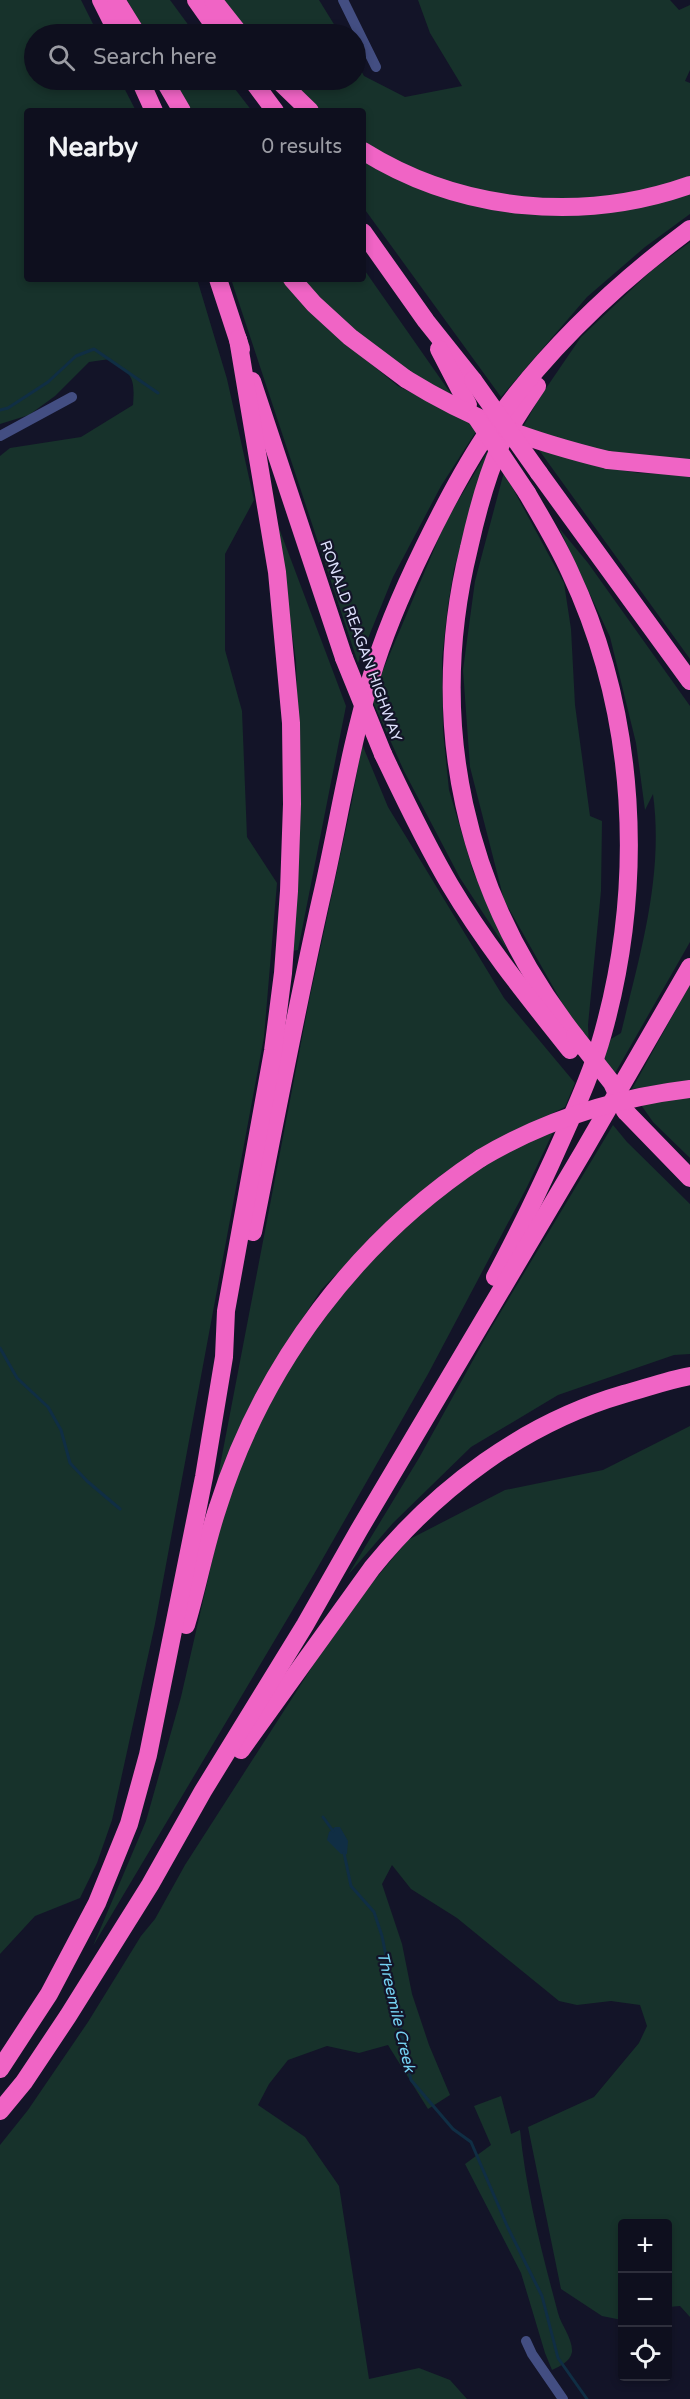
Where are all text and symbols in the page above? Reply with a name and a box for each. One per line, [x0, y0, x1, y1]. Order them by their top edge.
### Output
search box [24, 24, 366, 90]
icon: search [45, 41, 78, 74]
text: Search here [93, 44, 217, 70]
text: Nearby [48, 132, 138, 163]
text: 0 results [262, 135, 342, 159]
street label: RONALD REAGAN HIGHWAY [316, 538, 406, 745]
water label: Threemile Creek [372, 1950, 420, 2075]
map controls [618, 2219, 672, 2381]
button: + [618, 2219, 672, 2273]
button: − [618, 2273, 672, 2327]
button: locate [618, 2327, 672, 2381]

